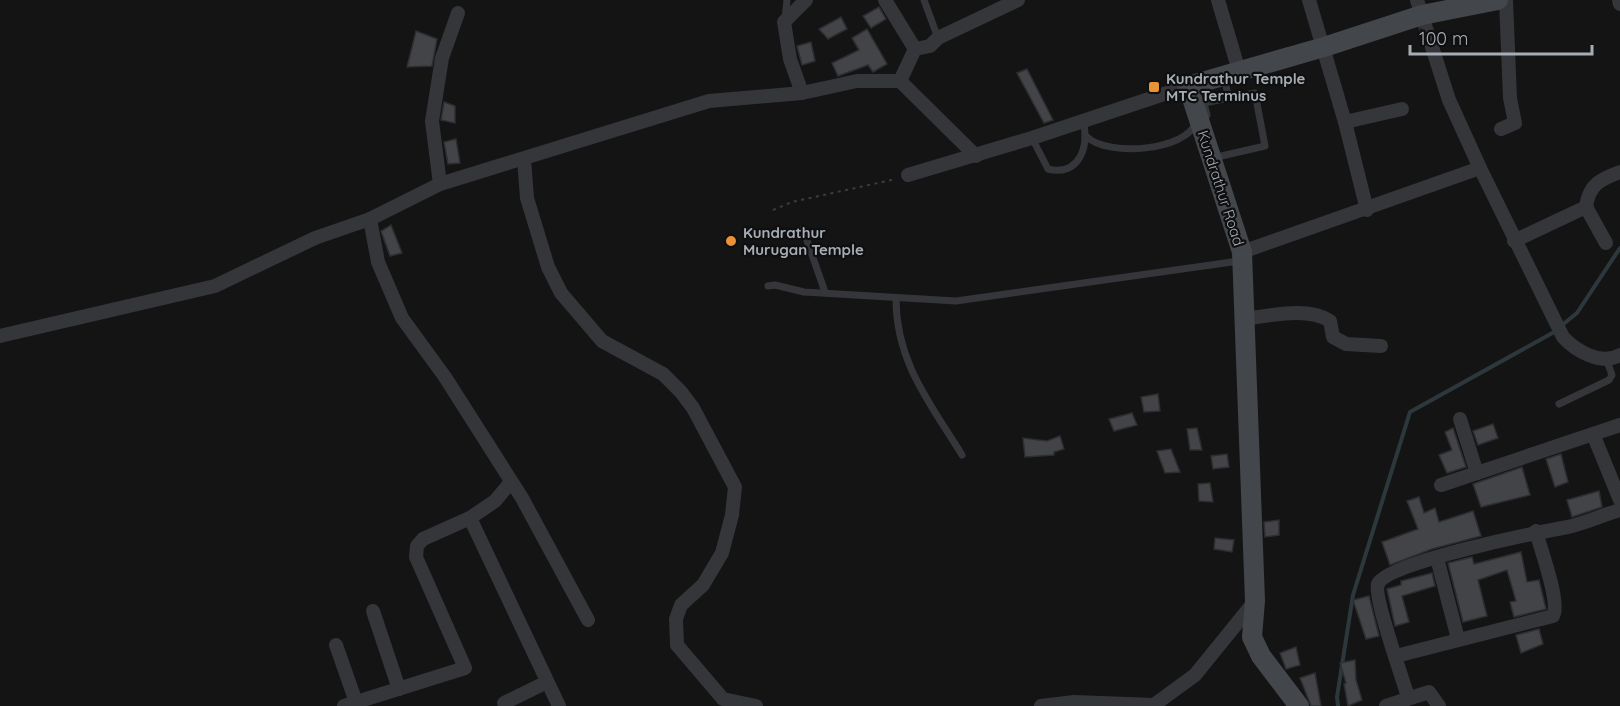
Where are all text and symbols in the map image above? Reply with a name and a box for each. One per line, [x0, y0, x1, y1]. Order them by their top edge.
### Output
scale bar [1410, 18, 1592, 56]
text: 100 m [1419, 27, 1468, 50]
place label: Kundrathur Temple MTC Terminus [1166, 69, 1306, 105]
marker: Kundrathur Temple MTC Terminus [1147, 80, 1161, 94]
street label: Kundrathur Road [1193, 128, 1249, 248]
place label: Kundrathur Murugan Temple [743, 223, 864, 259]
marker: Kundrathur Murugan Temple [724, 234, 738, 248]

